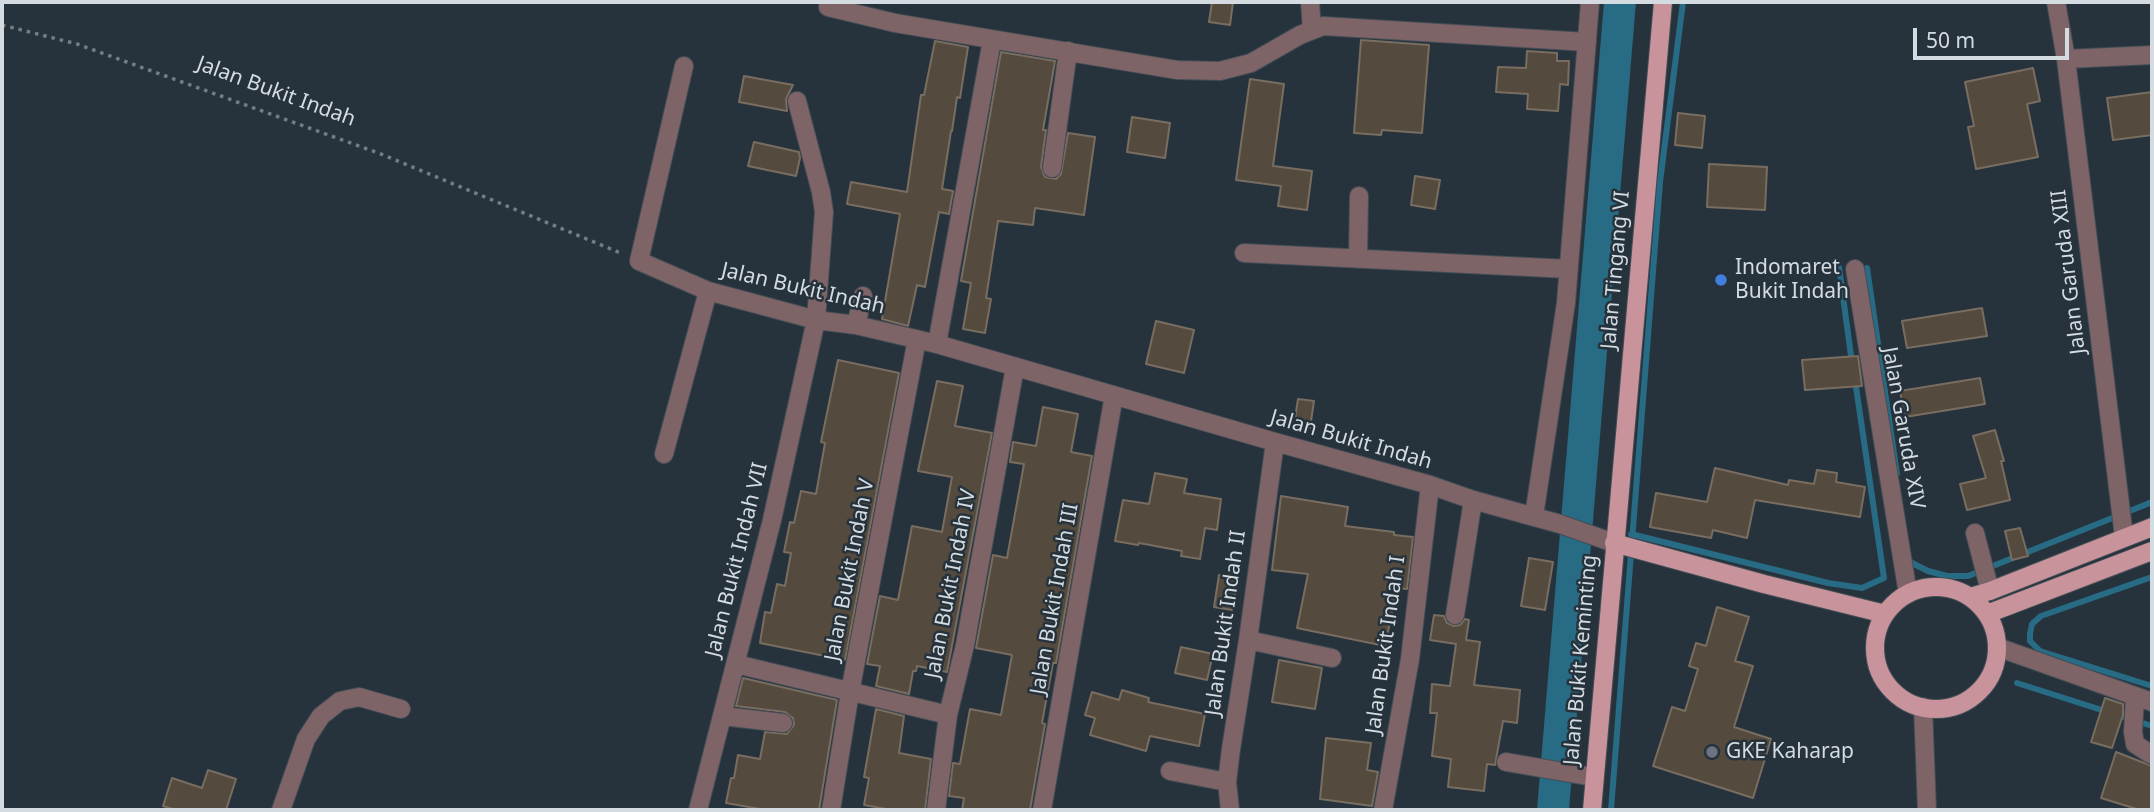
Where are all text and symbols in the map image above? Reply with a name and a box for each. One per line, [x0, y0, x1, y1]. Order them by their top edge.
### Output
scale bar [1916, 14, 2072, 58]
text: 50 m [1926, 26, 1975, 54]
street label: Jalan Bukit Indah [193, 52, 359, 132]
street label: Jalan Garuda XIII [2046, 188, 2092, 356]
street label: Jalan Tingang VI [1597, 190, 1635, 350]
place label: Indomaret Bukit Indah [1735, 255, 1849, 305]
street label: Jalan Bukit Indah [719, 258, 887, 320]
marker: Indomaret Bukit Indah [1713, 272, 1729, 288]
street label: Jalan Garuda XIV [1876, 345, 1930, 511]
street label: Jalan Bukit Indah [1267, 405, 1435, 475]
street label: Jalan Bukit Indah VII [701, 460, 773, 660]
street label: Jalan Bukit Indah V [820, 477, 880, 663]
street label: Jalan Bukit Indah IV [920, 487, 982, 681]
street label: Jalan Bukit Indah III [1026, 501, 1084, 697]
street label: Jalan Bukit Indah II [1201, 529, 1251, 717]
street label: Jalan Bukit Indah I [1361, 554, 1411, 736]
street label: Jalan Bukit Keminting [1559, 554, 1603, 766]
place label: GKE Kaharap [1726, 739, 1854, 765]
marker: GKE Kaharap [1704, 744, 1720, 760]

